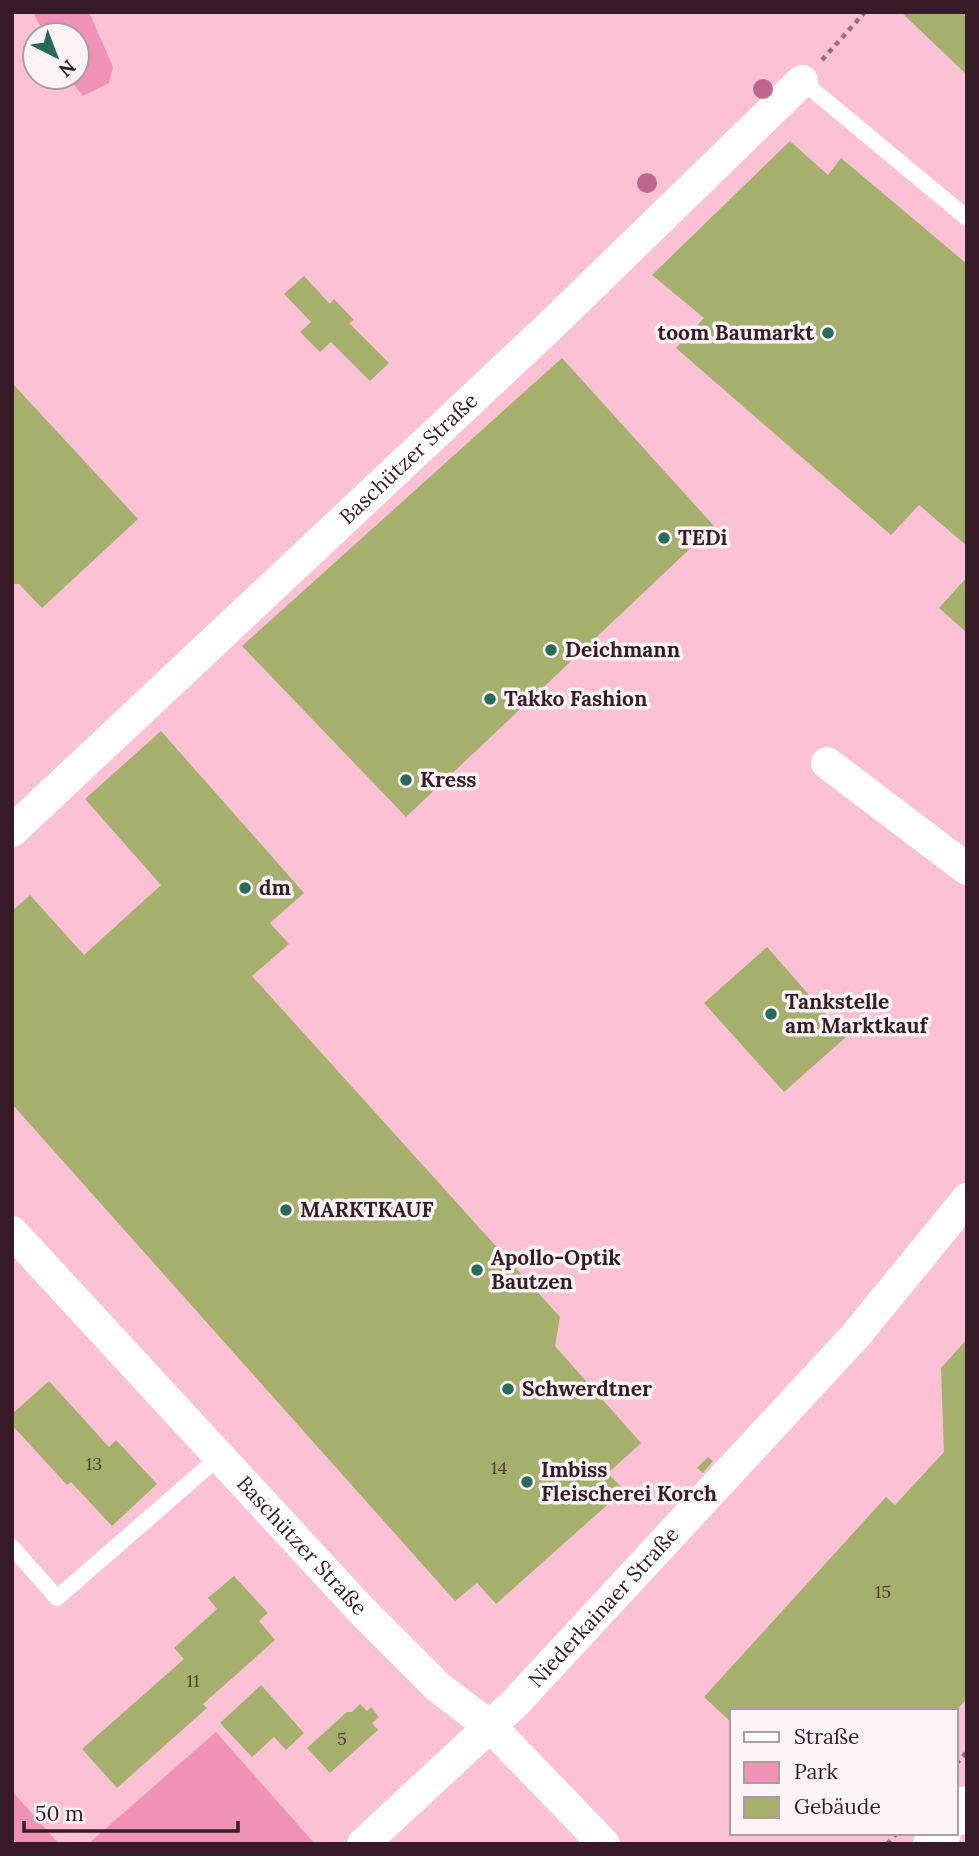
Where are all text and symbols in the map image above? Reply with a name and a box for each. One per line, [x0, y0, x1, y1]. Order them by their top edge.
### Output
north arrow [21, 21, 91, 91]
text: N [54, 55, 81, 83]
place label: toom Baumarkt [657, 319, 814, 346]
marker: toom Baumarkt [820, 325, 836, 341]
street label: Baschützer Straße [333, 387, 483, 530]
place label: TEDi [678, 524, 728, 551]
marker: TEDi [656, 530, 672, 546]
place label: Deichmann [565, 636, 680, 663]
marker: Deichmann [543, 642, 559, 658]
place label: Takko Fashion [504, 685, 647, 712]
marker: Takko Fashion [482, 691, 498, 707]
place label: Kress [420, 766, 477, 793]
marker: Kress [398, 772, 414, 788]
place label: dm [259, 874, 291, 901]
marker: dm [237, 880, 253, 896]
place label: Tankstelle am Marktkauf [785, 988, 929, 1039]
marker: Tankstelle am Marktkauf [763, 1006, 779, 1022]
place label: MARKTKAUF [300, 1196, 434, 1223]
marker: MARKTKAUF [278, 1202, 294, 1218]
place label: Apollo-Optik Bautzen [491, 1244, 621, 1295]
marker: Apollo-Optik Bautzen [469, 1262, 485, 1278]
place label: Schwerdtner [522, 1375, 652, 1402]
marker: Schwerdtner [500, 1381, 516, 1397]
house number: 13 [86, 1452, 102, 1475]
house number: 14 [491, 1456, 507, 1479]
place label: Imbiss Fleischerei Korch [541, 1456, 717, 1507]
street label: Baschützer Straße [231, 1470, 373, 1621]
marker: Imbiss Fleischerei Korch [519, 1474, 535, 1490]
street label: Niederkainaer Straße [522, 1521, 684, 1693]
house number: 15 [875, 1580, 891, 1603]
house number: 11 [186, 1669, 200, 1692]
legend [730, 1709, 958, 1835]
text: Straße [794, 1723, 859, 1750]
house number: 5 [337, 1727, 347, 1750]
text: Park [794, 1758, 838, 1785]
scale bar [24, 1790, 238, 1834]
text: Gebäude [794, 1793, 881, 1820]
text: 50 m [35, 1800, 84, 1827]

